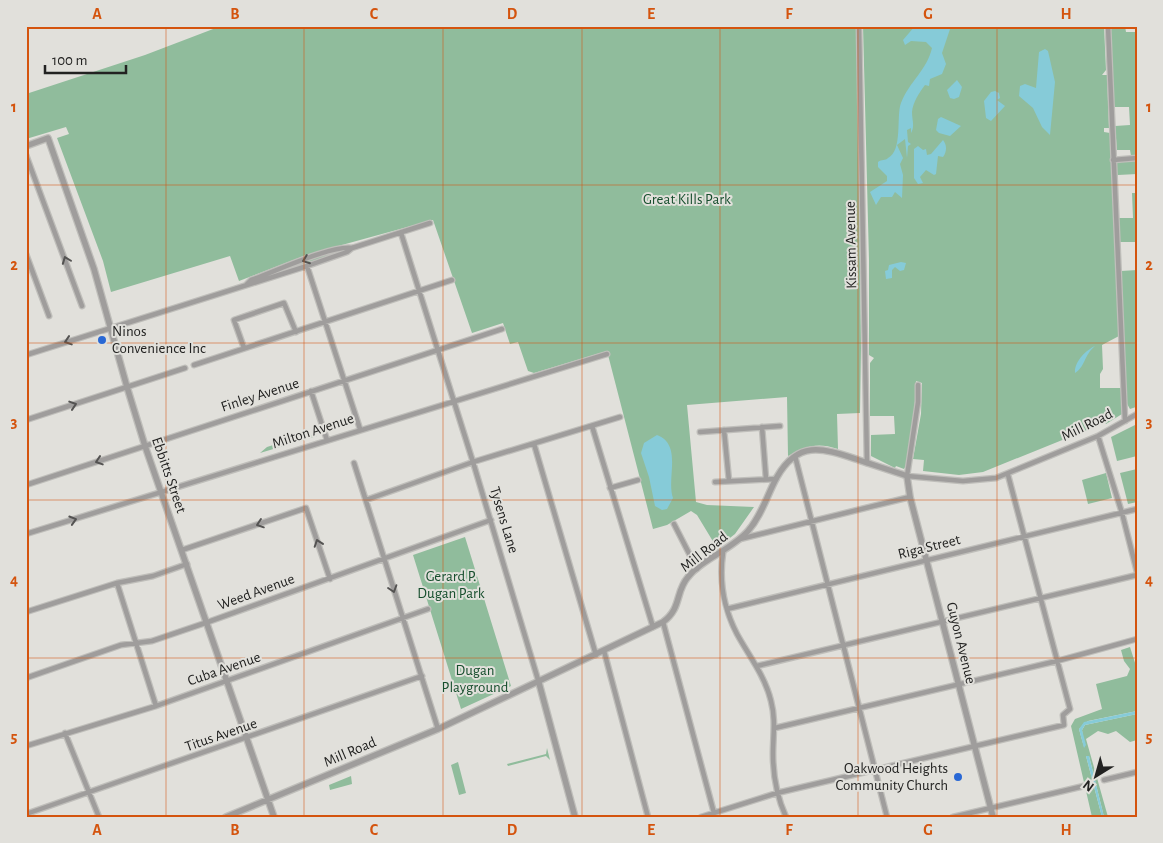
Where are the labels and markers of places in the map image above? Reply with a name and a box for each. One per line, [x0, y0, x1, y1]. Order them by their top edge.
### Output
place label: Ninos Convenience Inc [112, 324, 206, 356]
marker: Ninos Convenience Inc [96, 334, 108, 346]
place label: Oakwood Heights Community Church [835, 761, 948, 793]
marker: Oakwood Heights Community Church [952, 771, 964, 783]

